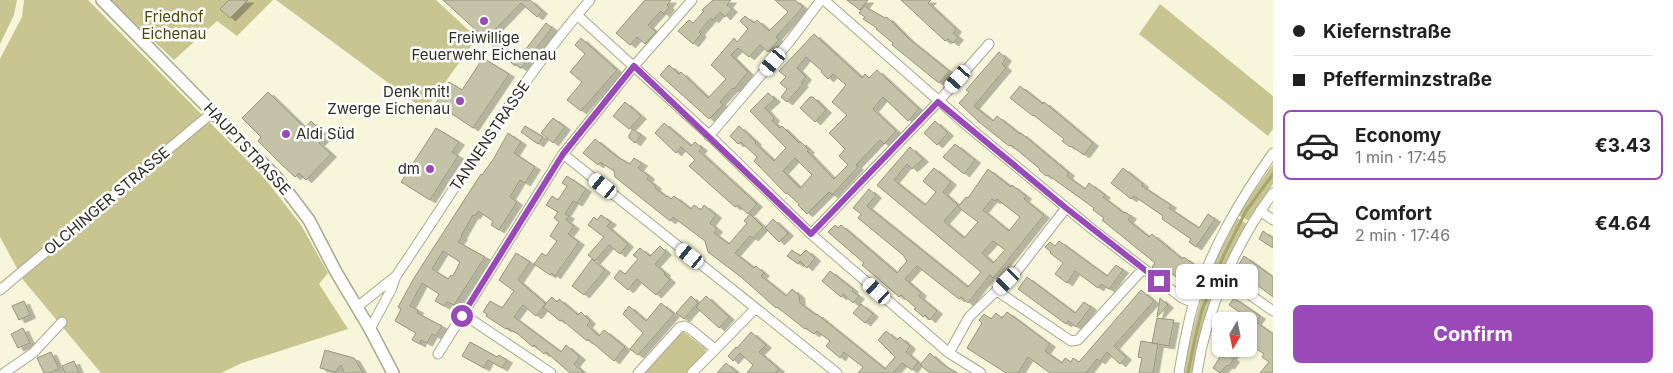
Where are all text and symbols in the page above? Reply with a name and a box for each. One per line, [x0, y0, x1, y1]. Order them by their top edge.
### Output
park label: Friedhof Eichenau [142, 7, 207, 43]
marker: Freiwillige Feuerwehr Eichenau [478, 15, 490, 27]
text: Kiefernstraße [1323, 20, 1451, 43]
place label: Freiwillige Feuerwehr Eichenau [412, 28, 556, 64]
car [757, 46, 788, 78]
car [942, 63, 973, 95]
text: Pfefferminzstraße [1323, 68, 1492, 91]
street label: TANNENSTRASSE [446, 77, 534, 195]
place label: Denk mit! Zwerge Eichenau [327, 82, 450, 118]
marker: Denk mit! Zwerge Eichenau [454, 95, 466, 107]
street label: HAUPTSTRASSE [200, 99, 295, 199]
icon: car [1295, 123, 1340, 168]
place label: Aldi Süd [296, 124, 355, 143]
text: Economy [1355, 124, 1441, 147]
marker: Aldi Süd [280, 128, 292, 140]
text: €3.43 [1595, 134, 1651, 157]
street label: OLCHINGER STRASSE [40, 142, 174, 259]
text: 1 min · 17:45 [1355, 147, 1447, 167]
place label: dm [398, 159, 420, 178]
marker: dm [424, 163, 436, 175]
car [586, 171, 619, 201]
icon: car [1295, 201, 1340, 246]
text: Comfort [1355, 202, 1432, 225]
text: €4.64 [1595, 212, 1651, 235]
text: 2 min · 17:46 [1355, 225, 1450, 245]
car [673, 241, 706, 271]
callout: 2 min [1176, 264, 1259, 298]
car [991, 265, 1022, 297]
route end [1148, 270, 1170, 292]
text: 2 min [1196, 271, 1238, 291]
car [860, 275, 893, 307]
route start [451, 305, 473, 327]
button: Confirm [1293, 305, 1653, 363]
north arrow [1212, 312, 1258, 358]
map controls [1212, 312, 1257, 357]

